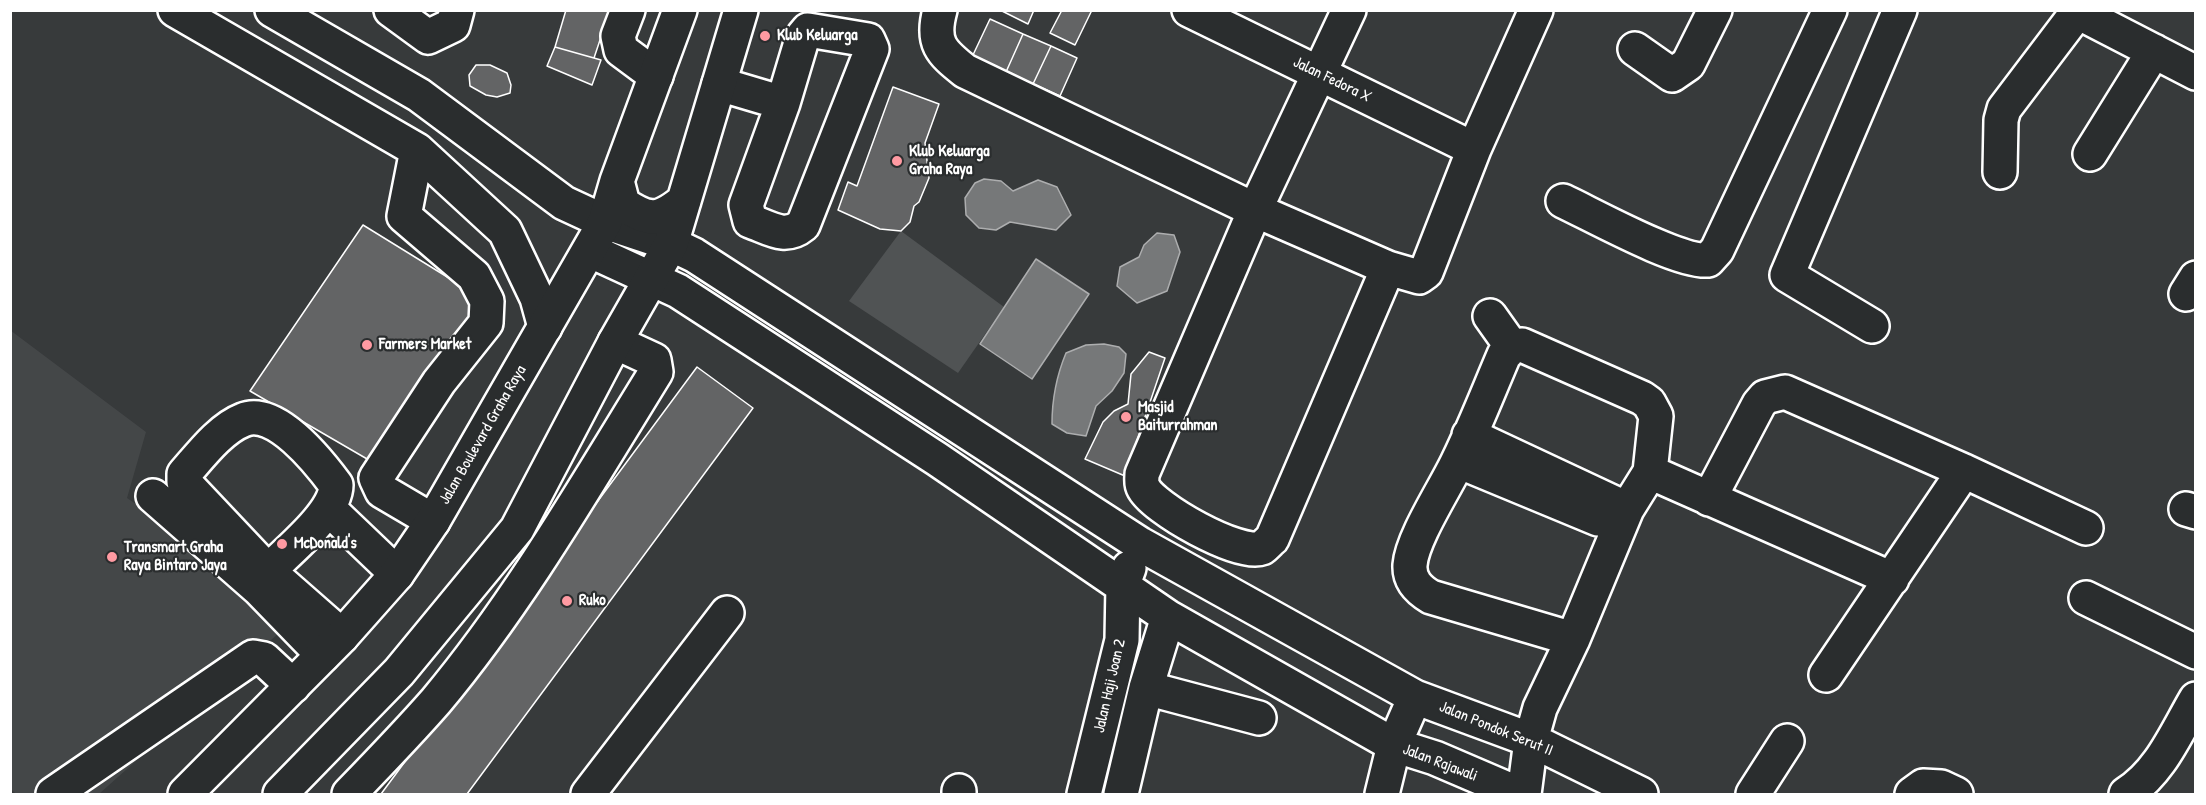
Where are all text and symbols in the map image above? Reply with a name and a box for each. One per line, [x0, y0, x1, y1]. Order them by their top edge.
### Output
place label: Klub Keluarga [777, 26, 858, 46]
marker: Klub Keluarga [758, 29, 772, 43]
street label: Jalan Fedora X [1290, 53, 1374, 107]
place label: Klub Keluarga Graha Raya [909, 142, 990, 180]
marker: Klub Keluarga Graha Raya [890, 154, 904, 168]
place label: Farmers Market [379, 335, 471, 355]
marker: Farmers Market [360, 338, 374, 352]
street label: Jalan Boulevard Graha Raya [435, 362, 531, 508]
place label: Masjid Baiturrahman [1138, 398, 1218, 436]
marker: Masjid Baiturrahman [1119, 410, 1133, 424]
place label: McDonald's [294, 534, 357, 554]
marker: McDonald's [275, 537, 289, 551]
place label: Transmart Graha Raya Bintaro Jaya [124, 538, 226, 576]
marker: Transmart Graha Raya Bintaro Jaya [105, 550, 119, 564]
place label: Ruko [579, 591, 606, 611]
marker: Ruko [560, 594, 574, 608]
street label: Jalan Haji Joan 2 [1090, 637, 1130, 735]
street label: Jalan Pondok Serut II [1436, 697, 1556, 761]
street label: Jalan Rajawali [1400, 740, 1480, 786]

